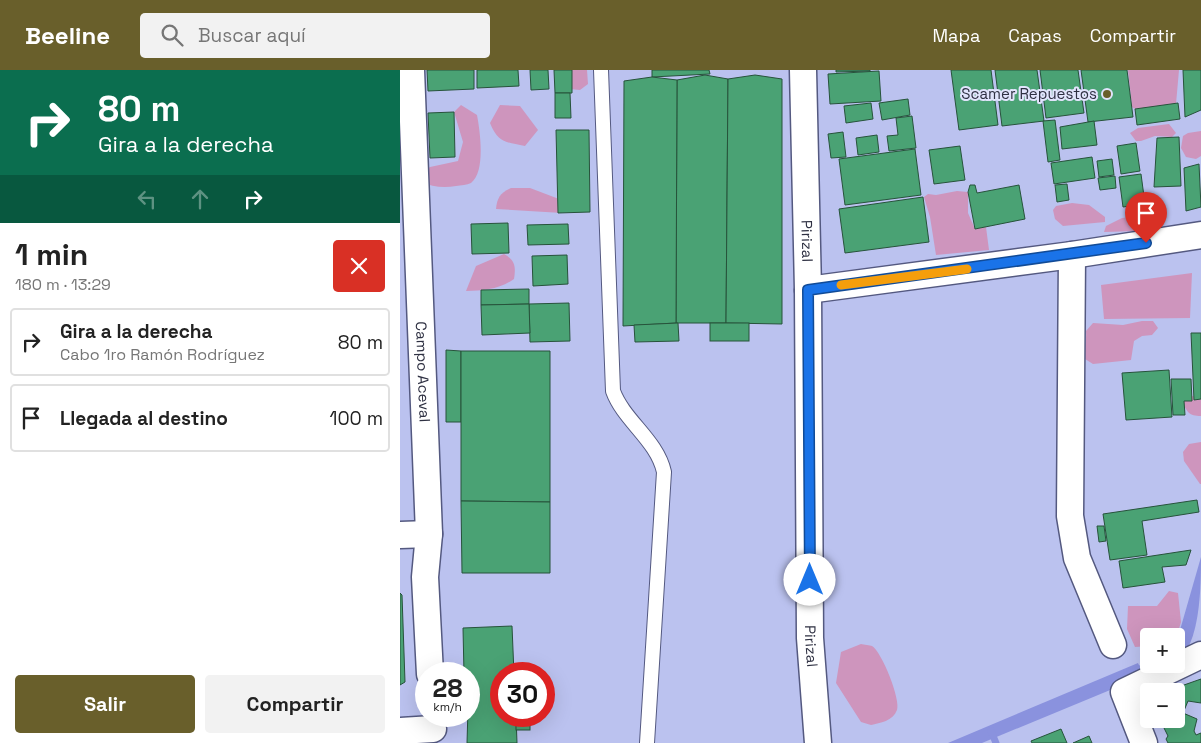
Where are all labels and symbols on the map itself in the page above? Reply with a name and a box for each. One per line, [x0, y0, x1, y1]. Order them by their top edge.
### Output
place label: Scamer Repuestos [961, 84, 1097, 103]
marker: Scamer Repuestos [1101, 88, 1113, 100]
pin [1125, 192, 1167, 243]
street label: Pirizal [797, 220, 817, 262]
street label: Campo Aceval [412, 321, 435, 423]
position arrow [783, 553, 835, 605]
street label: Pirizal [801, 625, 822, 668]
speed limit sign: 30 [490, 662, 555, 727]

